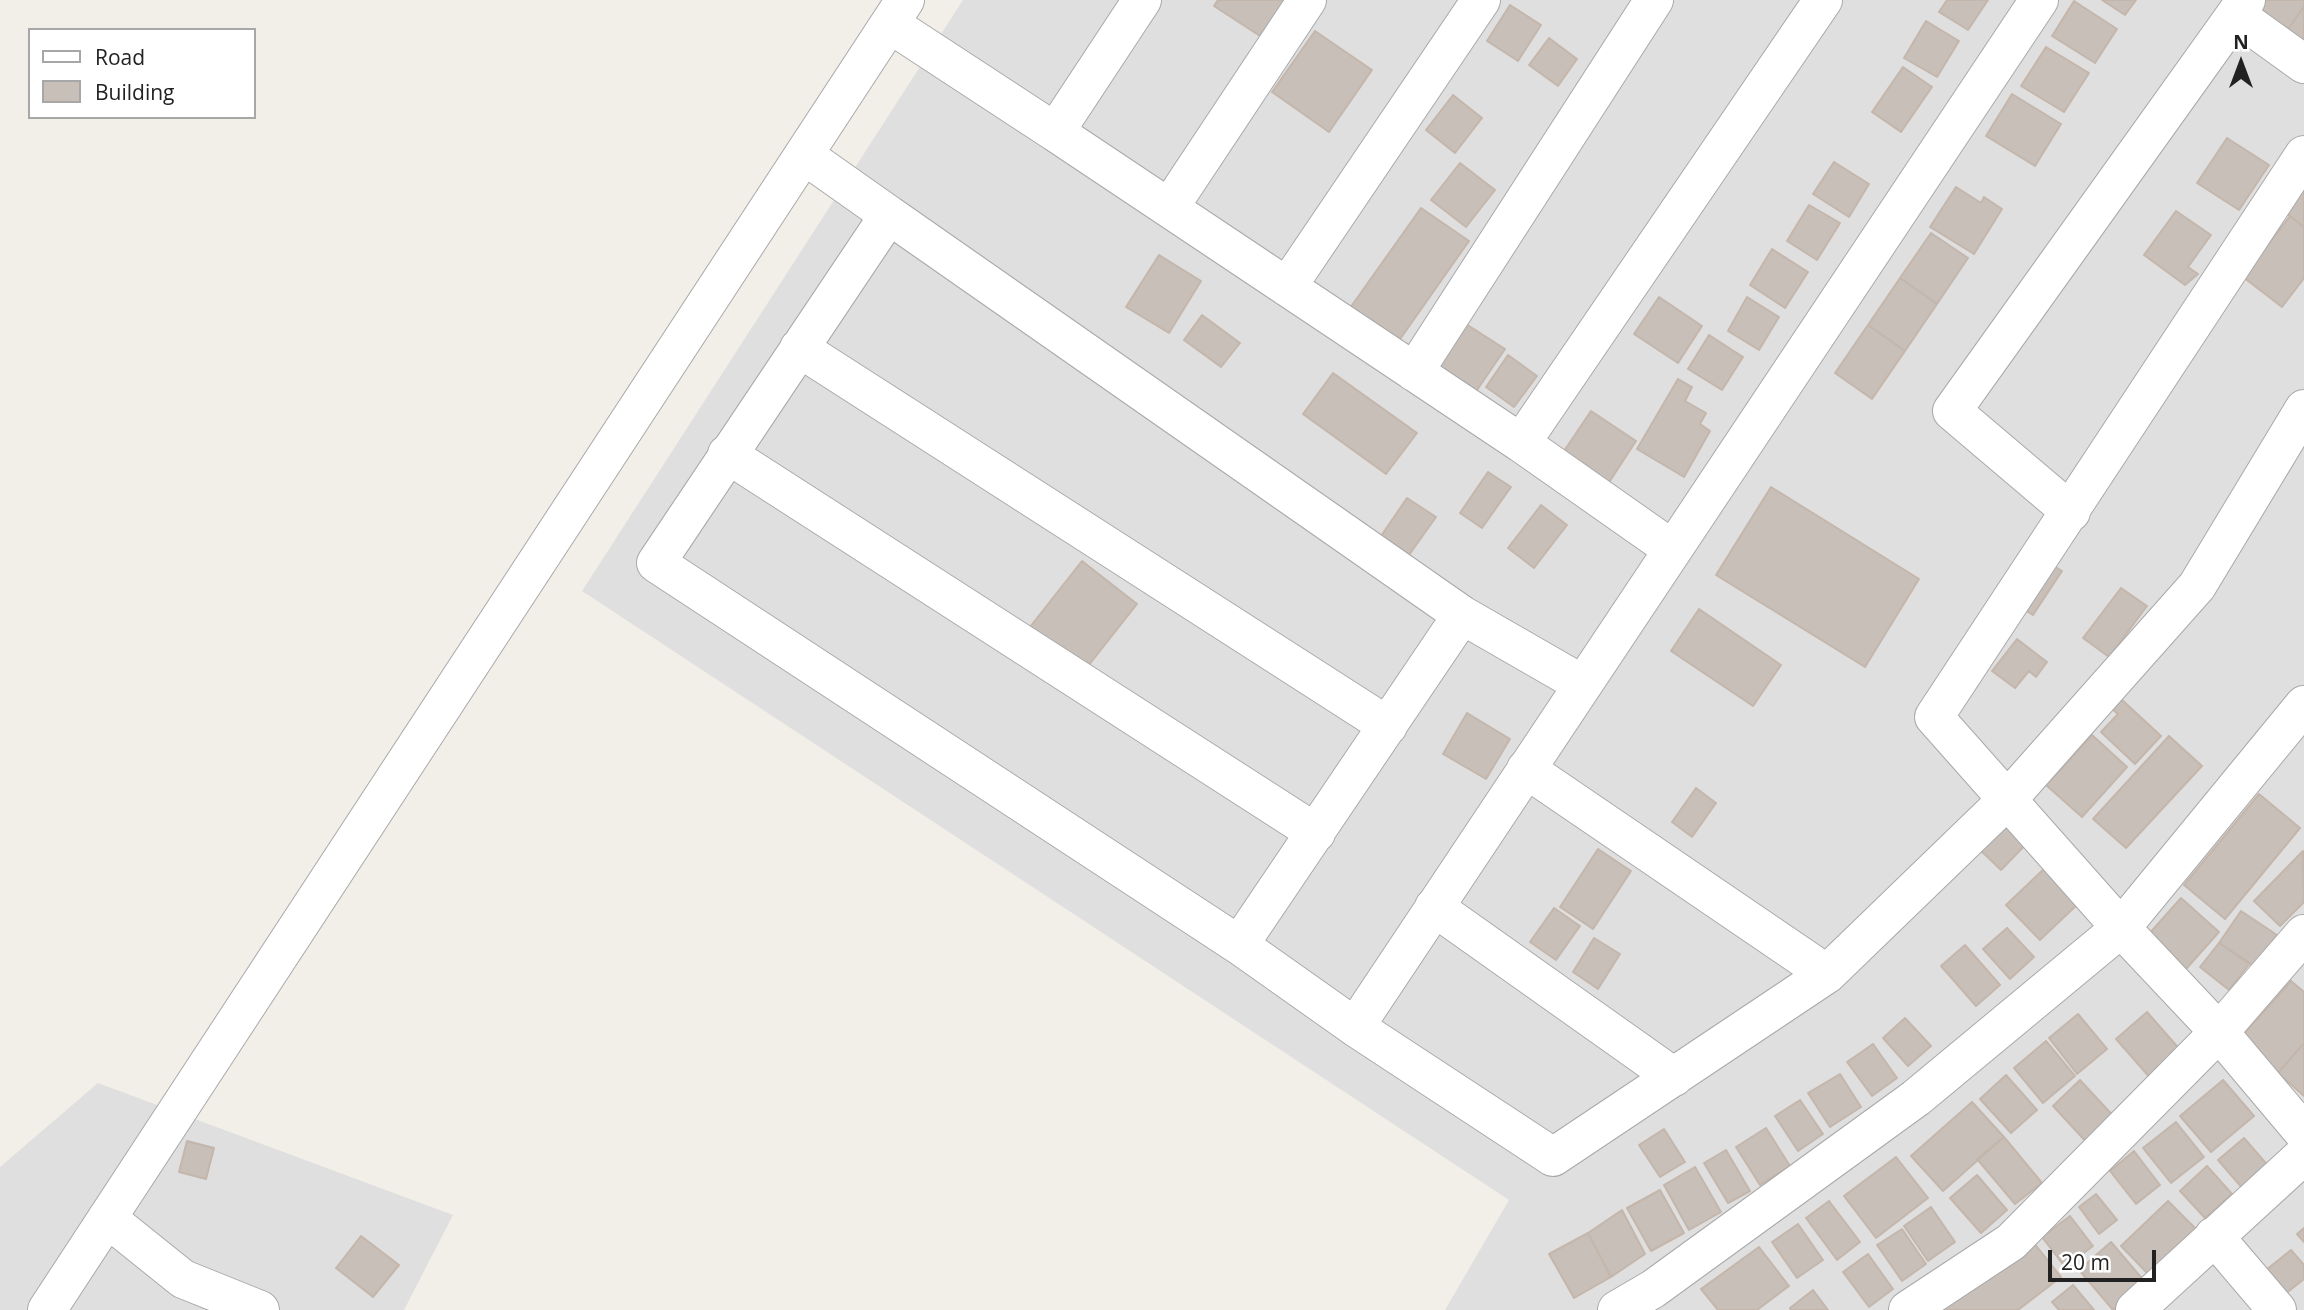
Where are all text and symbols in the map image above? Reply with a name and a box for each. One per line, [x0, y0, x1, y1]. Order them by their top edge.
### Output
legend [28, 28, 256, 119]
north arrow [2206, 28, 2276, 98]
text: N [2233, 29, 2249, 55]
text: Road [95, 43, 145, 71]
text: Building [95, 78, 174, 106]
scale bar [2052, 1236, 2160, 1280]
text: 20 m [2061, 1248, 2110, 1276]

